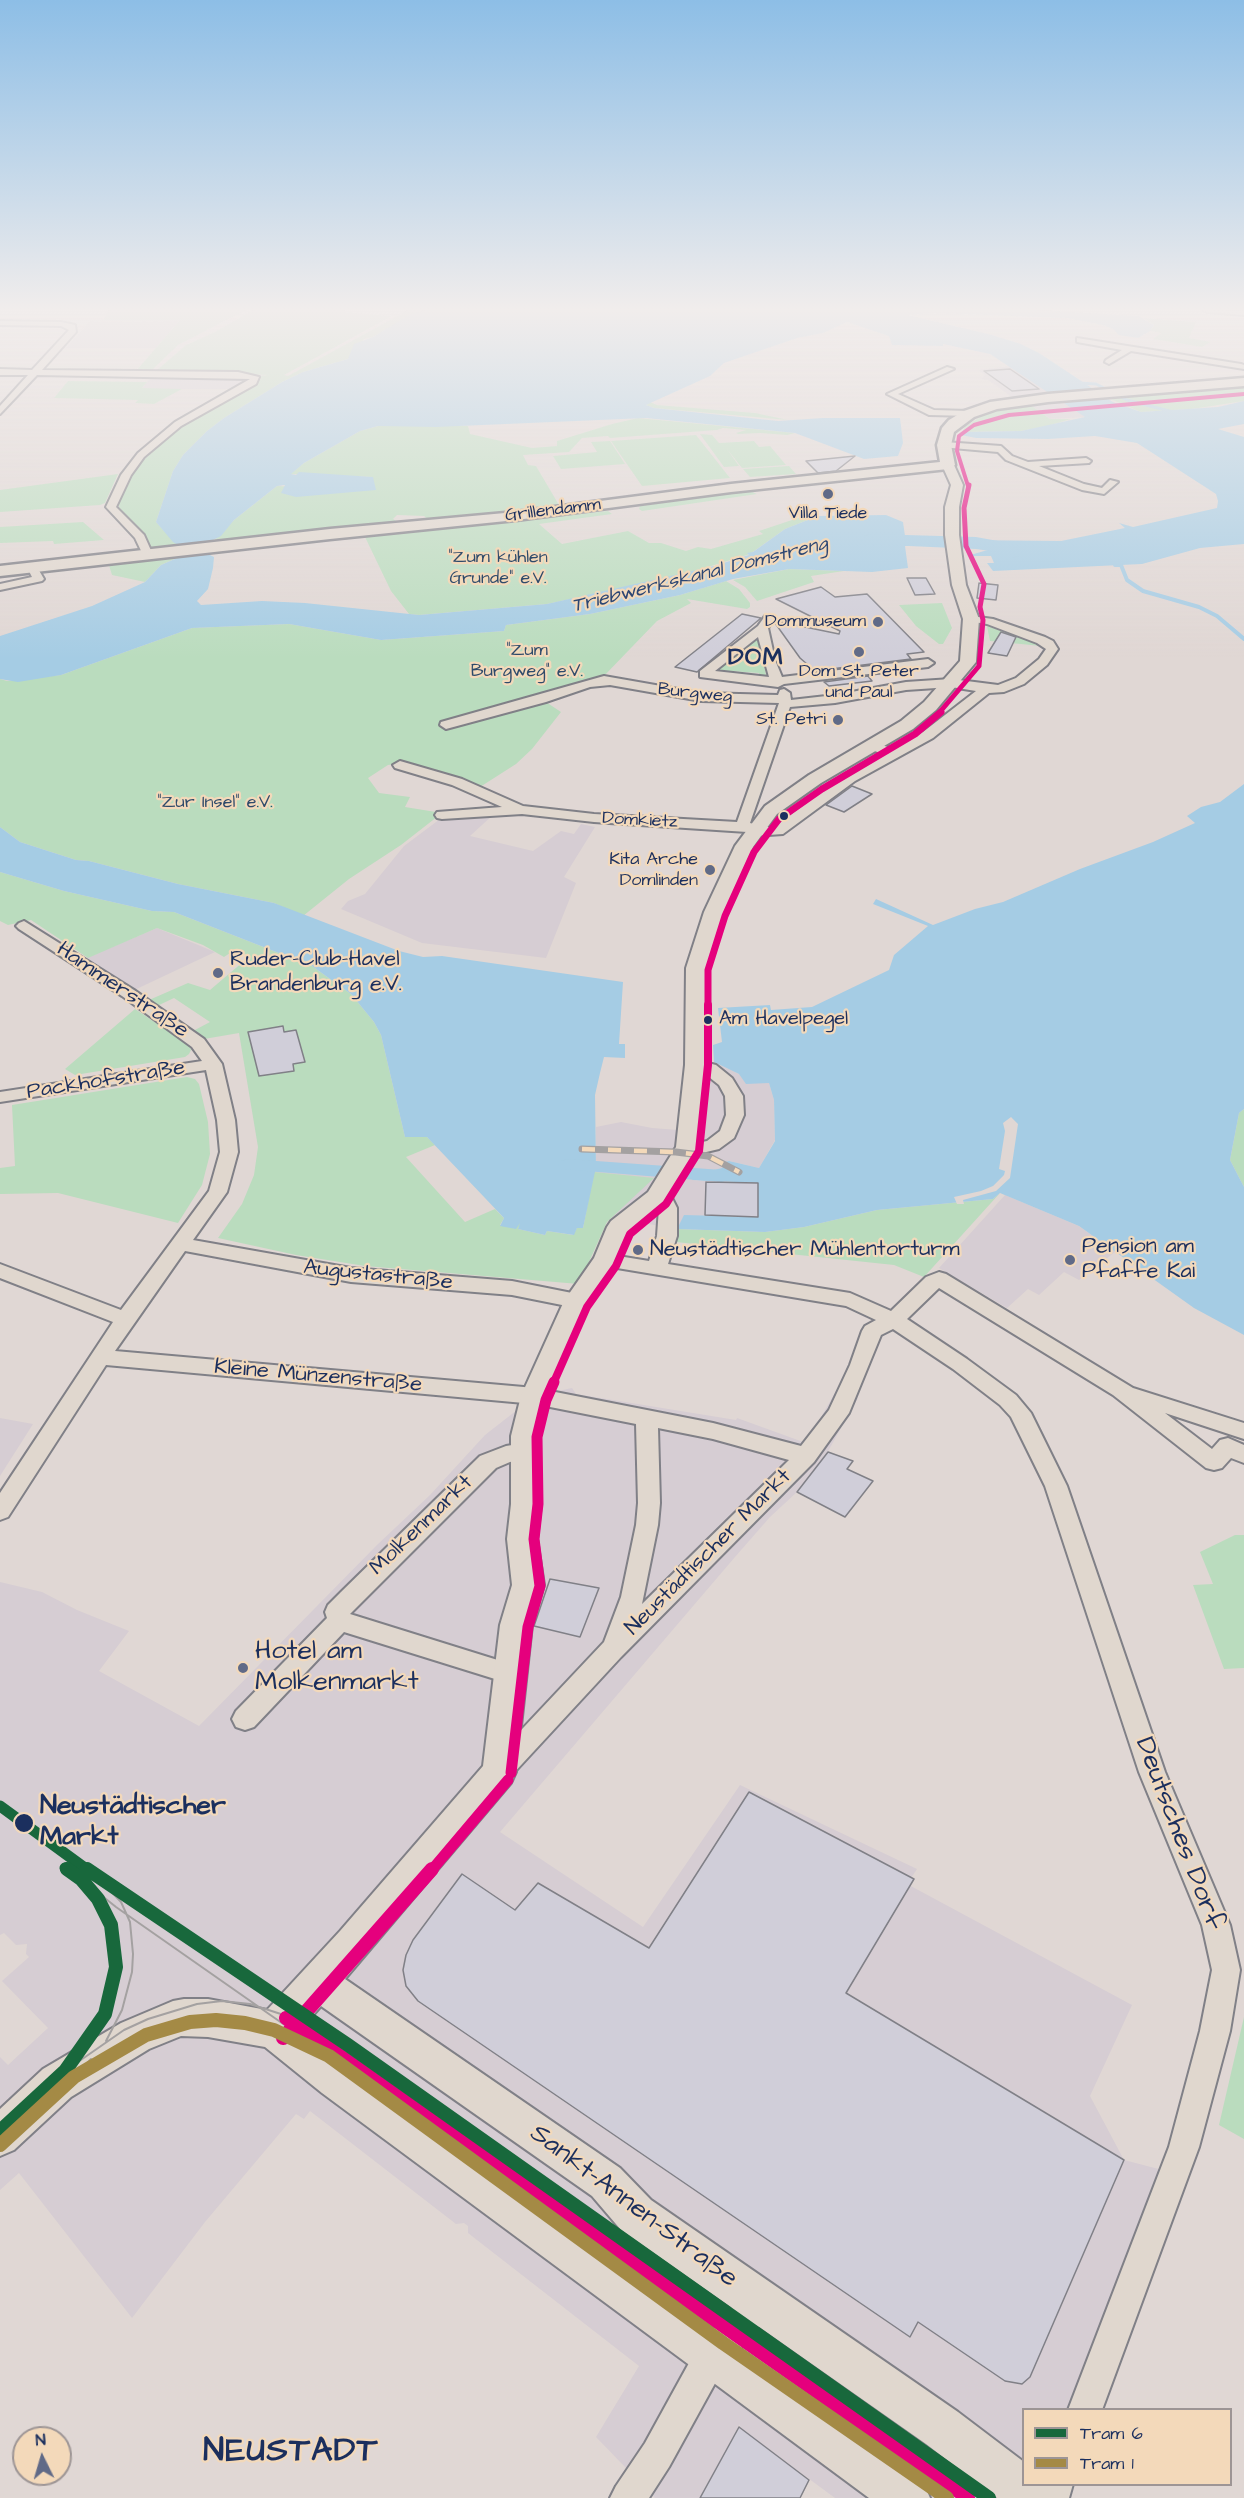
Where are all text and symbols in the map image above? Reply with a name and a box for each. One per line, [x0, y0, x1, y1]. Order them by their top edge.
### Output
marker: Villa Tiede [821, 487, 835, 501]
street label: Grillendamm [504, 494, 602, 528]
place label: Villa Tiede [789, 503, 867, 525]
water label: Triebwerkskanal Domstreng [570, 533, 830, 619]
park label: "Zum kühlen Grunde" e.V. [448, 547, 548, 590]
place label: Dommuseum [765, 611, 866, 633]
marker: Dommuseum [871, 615, 885, 629]
park label: "Zum Burgweg" e.V. [471, 640, 583, 682]
district label: DOM [728, 645, 784, 673]
marker: Dom St. Peter und Paul [852, 645, 866, 659]
place label: Dom St. Peter und Paul [799, 661, 919, 704]
street label: Burgweg [657, 679, 733, 709]
place label: St. Petri [756, 709, 826, 731]
marker: St. Petri [831, 713, 845, 727]
park label: "Zur Insel" e.V. [157, 792, 273, 814]
street label: Domkietz [602, 808, 678, 834]
unlabelled marker [778, 810, 790, 822]
place label: Kita Arche Domlinden [609, 849, 698, 892]
marker: Kita Arche Domlinden [703, 863, 717, 877]
street label: Hammerstraße [51, 937, 193, 1045]
place label: Ruder-Club-Havel Brandenburg e.V. [230, 947, 402, 998]
marker: Ruder-Club-Havel Brandenburg e.V. [211, 966, 225, 980]
place label: Am Havelpegel [719, 1008, 848, 1032]
marker: Am Havelpegel [702, 1014, 714, 1026]
street label: Packhofstraße [25, 1055, 187, 1107]
place label: Pension am Pfaffe Kai [1082, 1234, 1195, 1286]
place label: Neustädtischer Mühlentorturm [650, 1237, 960, 1263]
marker: Neustädtischer Mühlentorturm [631, 1243, 645, 1257]
marker: Pension am Pfaffe Kai [1063, 1253, 1077, 1267]
street label: Augustastraße [302, 1255, 454, 1297]
street label: Kleine Münzenstraße [213, 1355, 423, 1399]
street label: Neustädtischer Markt [620, 1464, 798, 1642]
street label: Molkenmarkt [365, 1470, 479, 1582]
place label: Hotel am Molkenmarkt [255, 1636, 419, 1699]
marker: Hotel am Molkenmarkt [236, 1661, 250, 1675]
street label: Deutsches Dorf [1126, 1733, 1230, 1935]
place label: Neustädtischer Markt [40, 1791, 226, 1854]
marker: Neustädtischer Markt [13, 1812, 35, 1834]
street label: Sankt-Annen-Straße [523, 2118, 743, 2296]
legend [1022, 2408, 1232, 2486]
text: Tram 6 [1080, 2421, 1143, 2446]
north arrow [12, 2426, 72, 2486]
text: N [35, 2429, 47, 2451]
district label: NEUSTADT [203, 2433, 379, 2473]
text: Tram 1 [1080, 2451, 1134, 2476]

